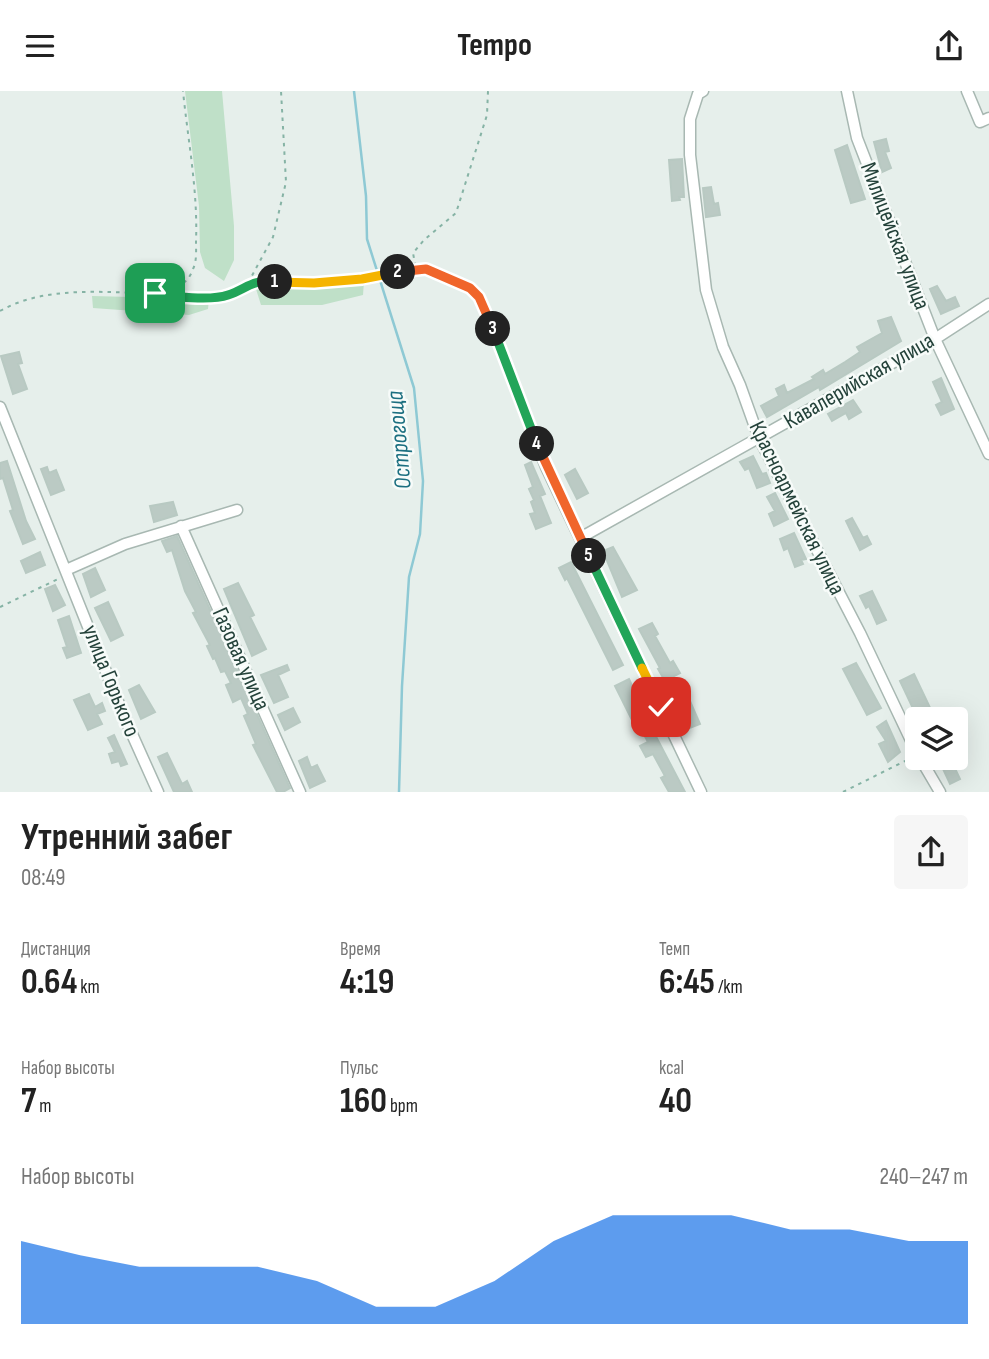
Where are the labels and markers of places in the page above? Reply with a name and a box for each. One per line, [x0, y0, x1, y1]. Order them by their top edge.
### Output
pin: 2 [380, 255, 416, 289]
pin [125, 263, 185, 323]
pin: 1 [258, 265, 292, 299]
pin: 3 [476, 311, 510, 347]
pin: 4 [520, 427, 554, 461]
pin: 5 [572, 539, 606, 573]
pin [631, 677, 691, 737]

